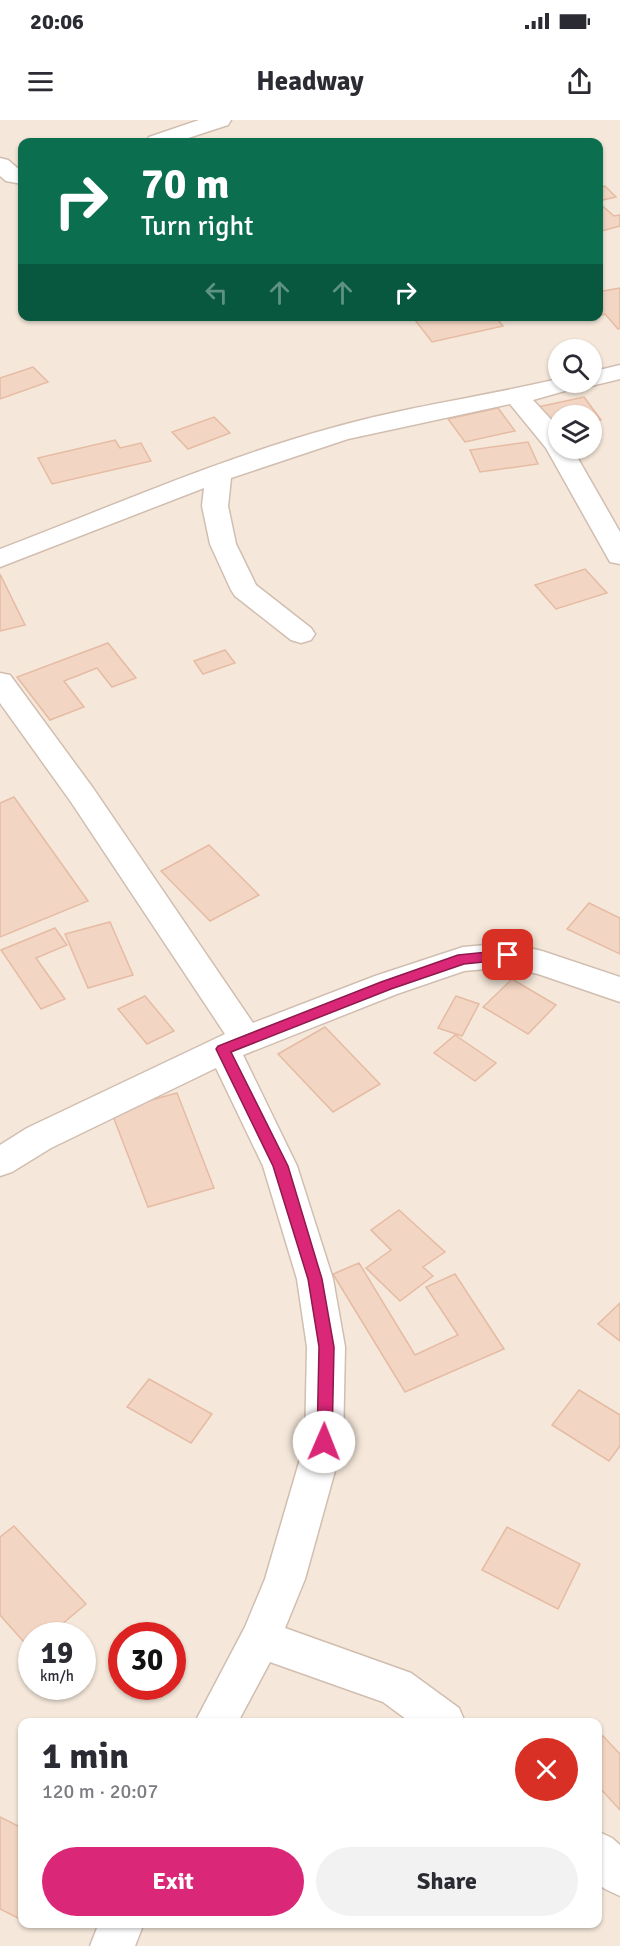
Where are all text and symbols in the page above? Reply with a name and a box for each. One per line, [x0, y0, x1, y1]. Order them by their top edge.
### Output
text: 20:06 [30, 8, 84, 35]
icon: menu [24, 65, 57, 98]
text: Headway [256, 65, 364, 98]
icon: share [563, 65, 596, 98]
text: 70 m [141, 159, 230, 210]
icon: right [42, 162, 120, 240]
text: Turn right [141, 210, 254, 243]
icon: left [200, 276, 233, 309]
icon: ahead [263, 276, 296, 309]
icon: ahead [326, 276, 359, 309]
icon: right [389, 276, 422, 309]
map controls [548, 339, 602, 459]
button: search [548, 339, 602, 393]
button: layers [548, 405, 602, 459]
pin [482, 929, 533, 980]
icon: arrive [491, 938, 524, 971]
position arrow [292, 1410, 356, 1474]
speed limit sign: 30 [108, 1622, 186, 1700]
text: 19 [41, 1635, 73, 1672]
text: km/h [40, 1667, 74, 1685]
text: 1 min [42, 1734, 129, 1779]
button: close [515, 1738, 578, 1801]
text: 120 m · 20:07 [42, 1779, 158, 1804]
button: Exit [42, 1847, 304, 1916]
button: Share [316, 1847, 578, 1916]

